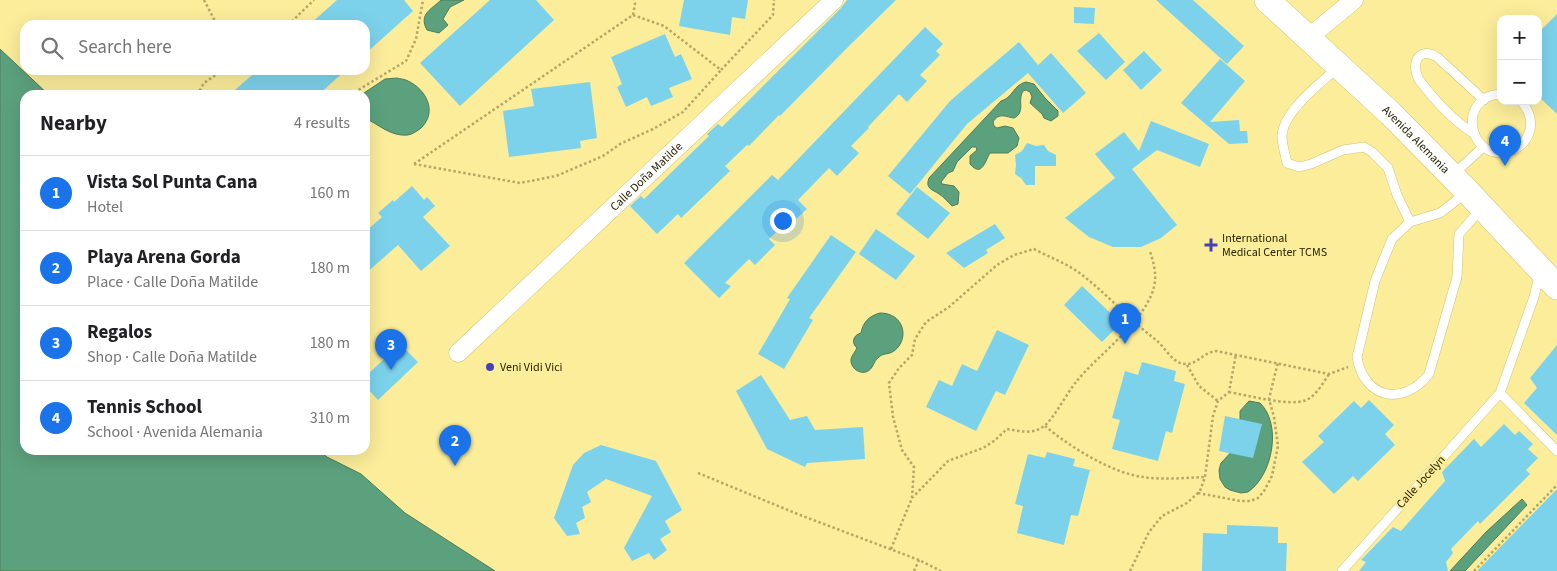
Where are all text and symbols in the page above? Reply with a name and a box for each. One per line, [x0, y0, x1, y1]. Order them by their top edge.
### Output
map controls [1497, 15, 1542, 105]
button: + [1497, 15, 1542, 60]
search box [20, 20, 370, 75]
icon: search [38, 34, 66, 62]
text: Search here [78, 34, 172, 61]
button: − [1497, 60, 1542, 105]
street label: Avenida Alemania [1378, 101, 1454, 177]
text: Nearby [40, 108, 107, 138]
text: 4 results [294, 112, 350, 134]
pin: 4 [1489, 125, 1521, 166]
street label: Calle Doña Matilde [606, 138, 686, 215]
text: Vista Sol Punta Cana [87, 169, 258, 196]
text: 1 [52, 182, 60, 204]
text: 160 m [310, 182, 350, 204]
text: Hotel [87, 196, 123, 218]
your location [770, 208, 796, 234]
place label: International Medical Center TCMS [1222, 230, 1327, 261]
marker: International Medical Center TCMS [1204, 238, 1218, 252]
text: Playa Arena Gorda [87, 244, 241, 271]
text: 2 [52, 257, 60, 279]
text: 180 m [310, 257, 350, 279]
text: Place · Calle Doña Matilde [87, 271, 258, 293]
pin: 1 [1109, 303, 1141, 344]
text: Regalos [87, 319, 152, 346]
pin: 3 [375, 329, 407, 370]
text: 3 [52, 332, 60, 354]
text: 180 m [310, 332, 350, 354]
text: Shop · Calle Doña Matilde [87, 346, 257, 368]
place label: Veni Vidi Vici [500, 359, 563, 376]
marker: Veni Vidi Vici [484, 361, 496, 373]
text: Tennis School [87, 394, 202, 421]
text: 4 [52, 407, 60, 429]
text: 310 m [310, 407, 350, 429]
text: School · Avenida Alemania [87, 421, 263, 443]
pin: 2 [439, 425, 471, 466]
street label: Calle Jocelyn [1393, 452, 1449, 512]

